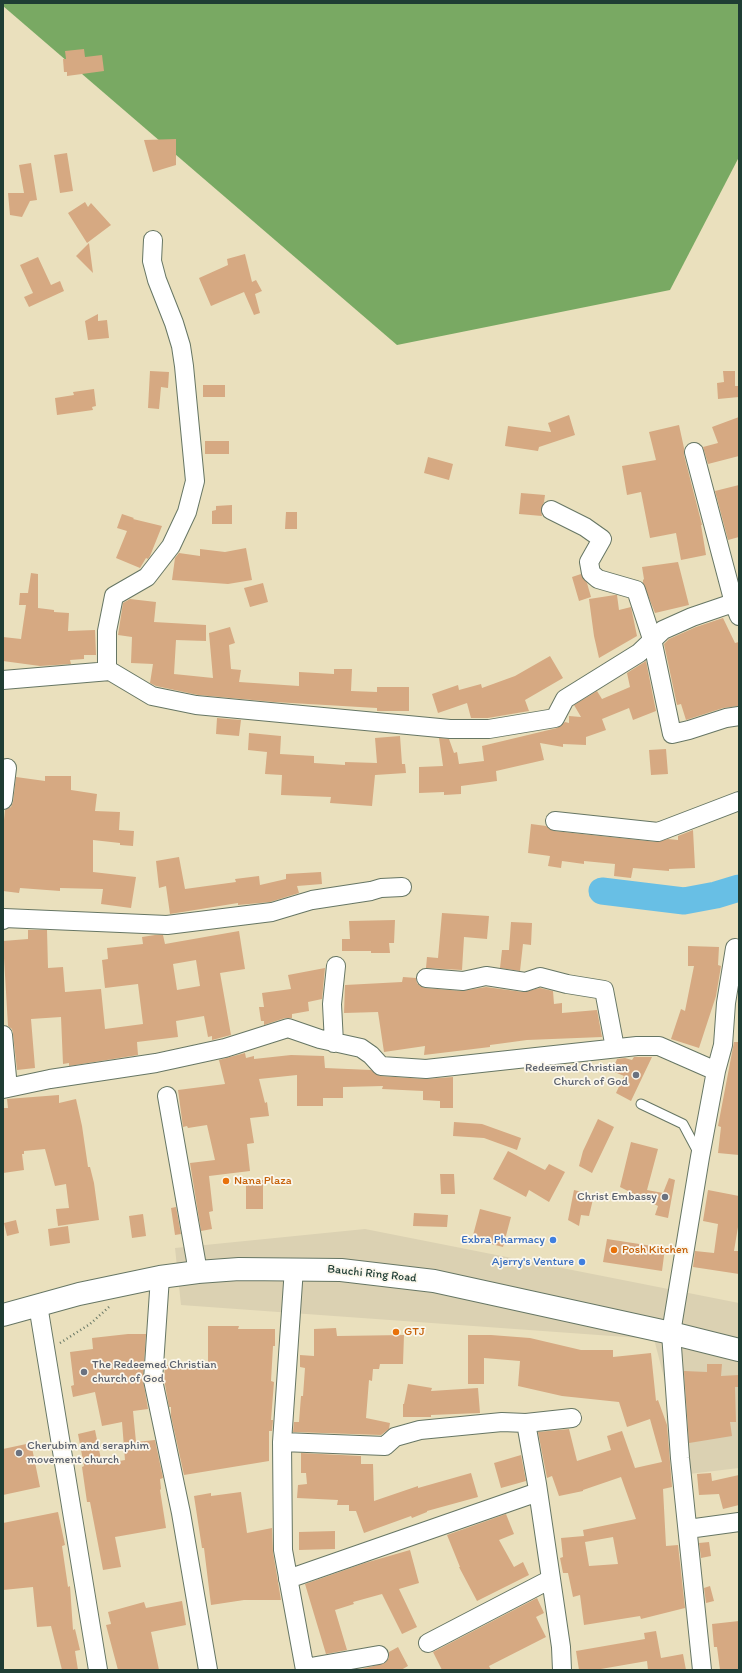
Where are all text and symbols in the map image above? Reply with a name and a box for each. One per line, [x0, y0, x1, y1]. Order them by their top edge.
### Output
place label: Redeemed Christian Church of God [525, 1061, 628, 1089]
marker: Redeemed Christian Church of God [631, 1070, 641, 1080]
place label: Nana Plaza [234, 1174, 292, 1188]
marker: Nana Plaza [221, 1176, 231, 1186]
place label: Christ Embassy [577, 1190, 657, 1204]
marker: Christ Embassy [660, 1192, 670, 1202]
place label: Exbra Pharmacy [461, 1233, 545, 1247]
marker: Exbra Pharmacy [548, 1235, 558, 1245]
place label: Posh Kitchen [622, 1243, 688, 1257]
marker: Posh Kitchen [609, 1245, 619, 1255]
place label: Ajerry's Venture [492, 1255, 574, 1269]
marker: Ajerry's Venture [577, 1257, 587, 1267]
street label: Bauchi Ring Road [327, 1262, 417, 1286]
place label: GTJ [404, 1325, 425, 1339]
marker: GTJ [391, 1327, 401, 1337]
place label: The Redeemed Christian church of God [92, 1358, 217, 1386]
marker: The Redeemed Christian church of God [79, 1367, 89, 1377]
place label: Cherubim and seraphim movement church [27, 1439, 149, 1467]
marker: Cherubim and seraphim movement church [14, 1448, 24, 1458]

